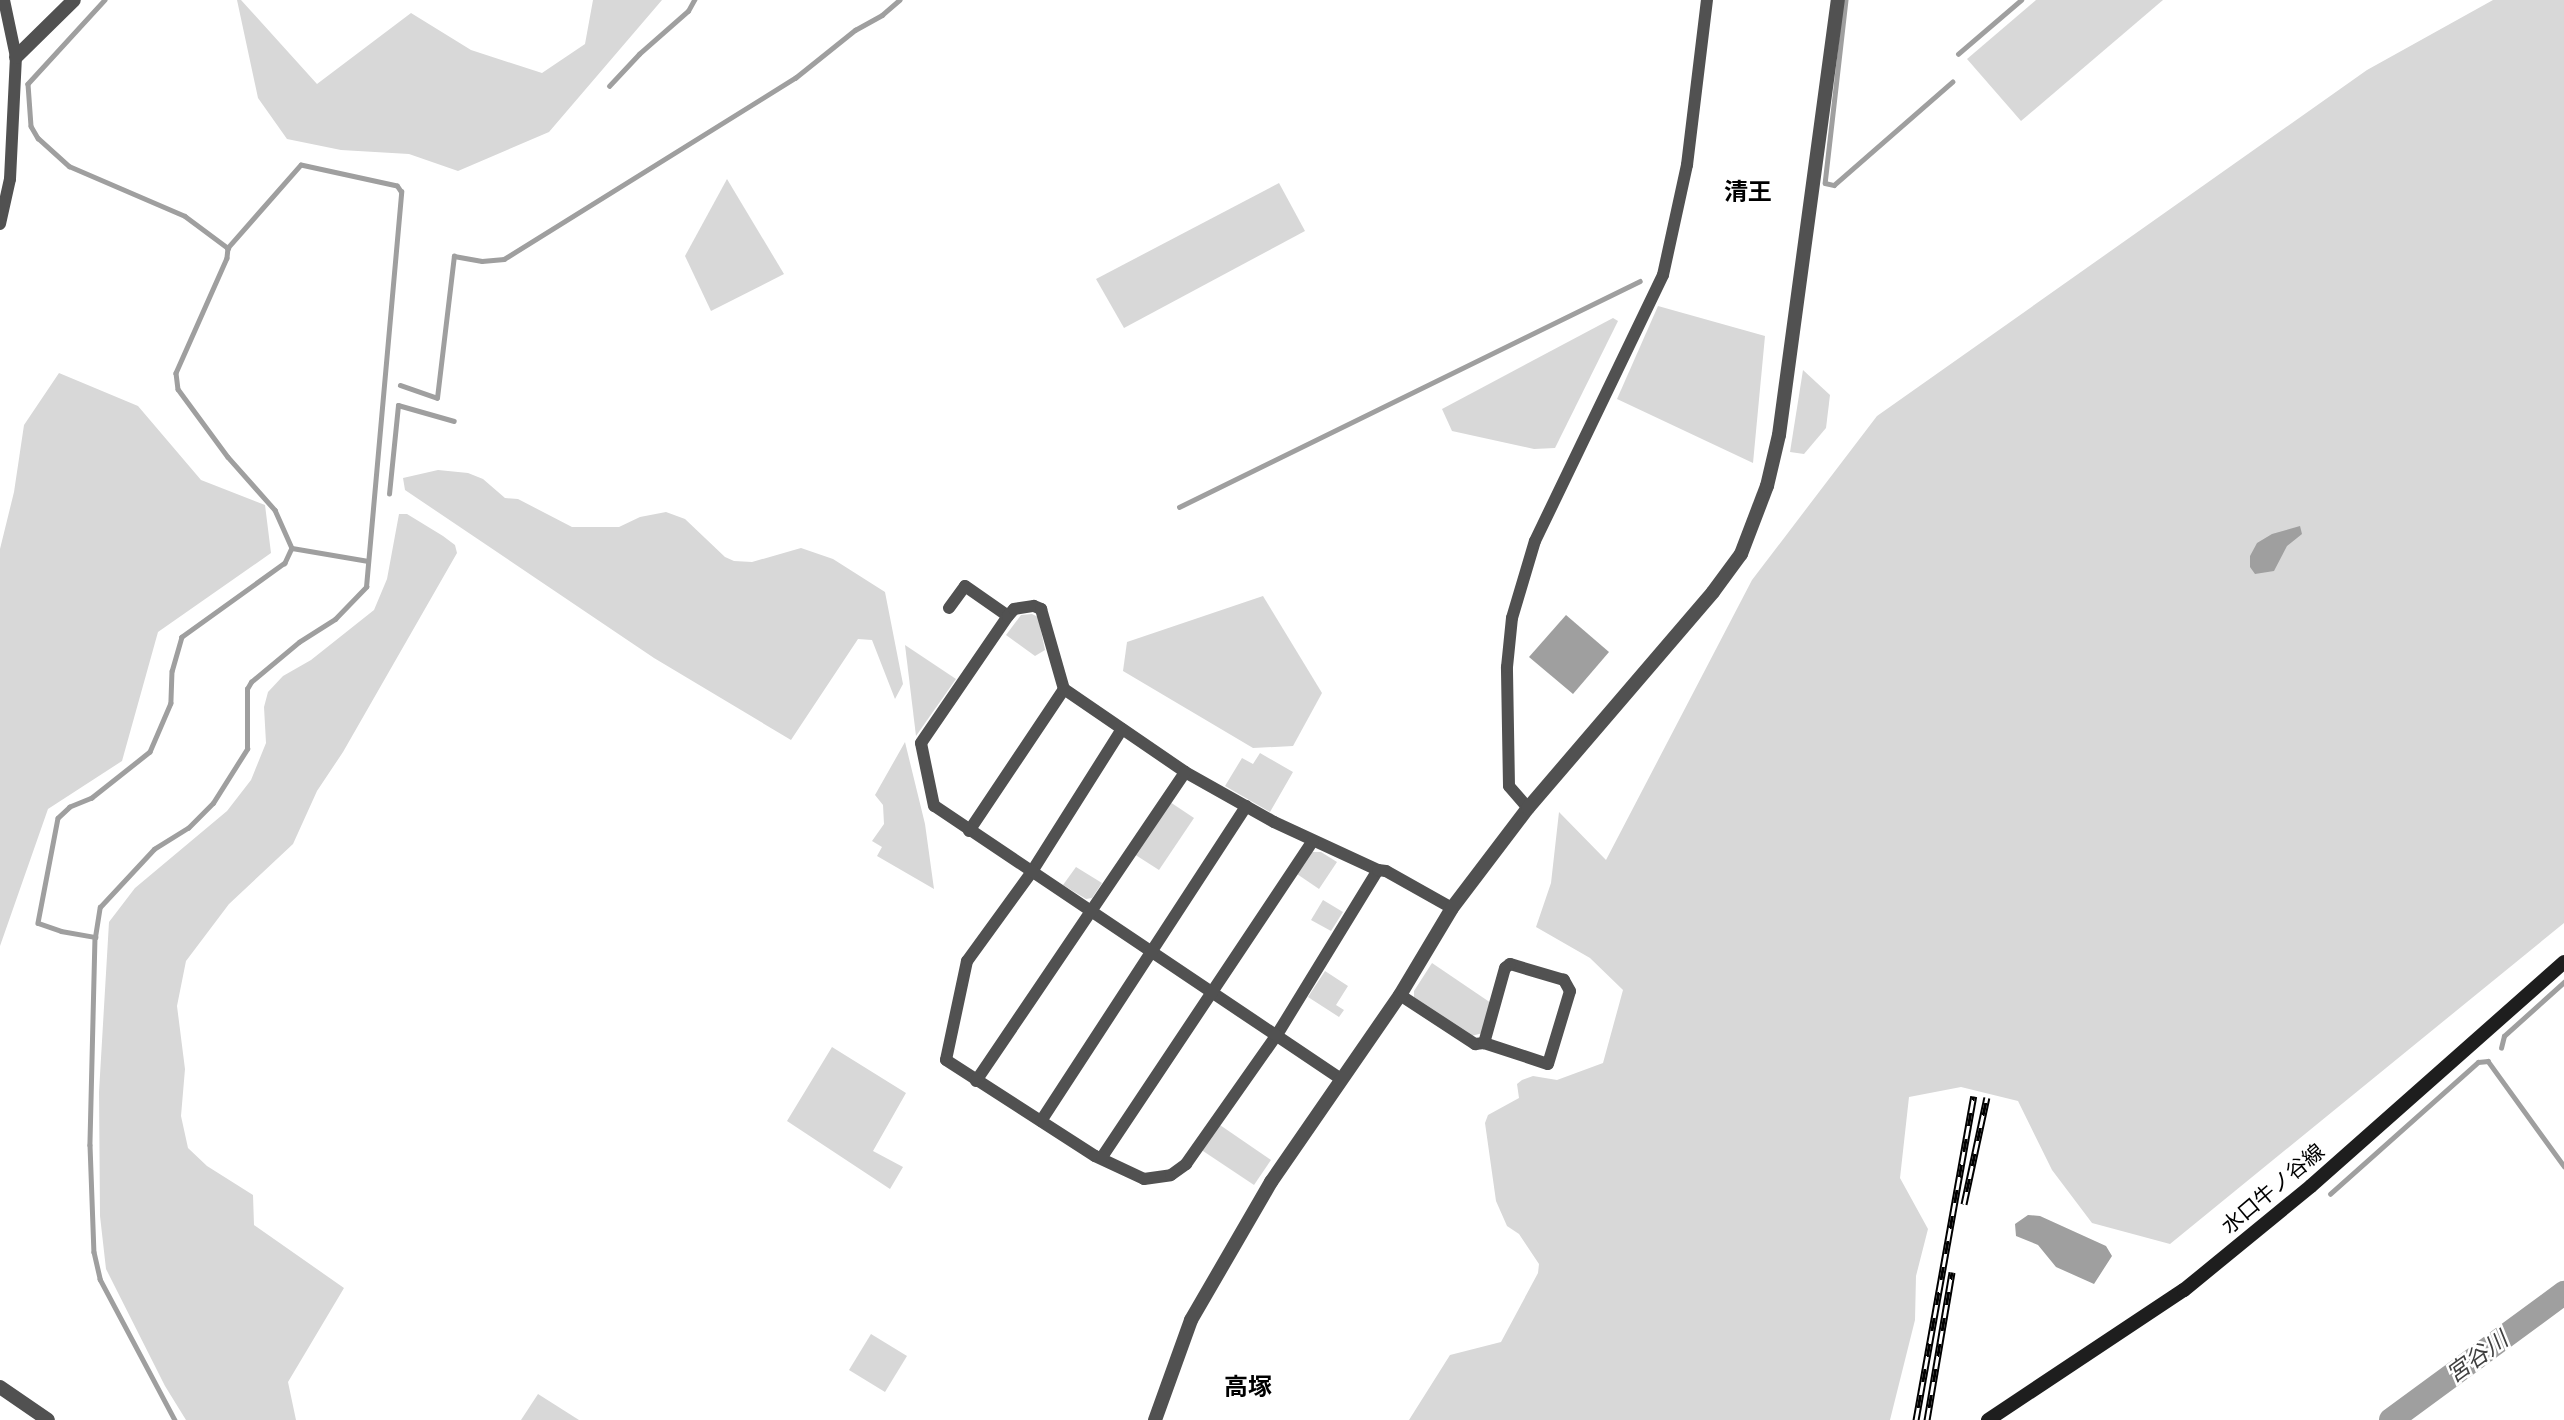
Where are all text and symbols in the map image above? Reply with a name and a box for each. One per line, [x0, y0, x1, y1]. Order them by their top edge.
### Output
district label: 清王 [1724, 178, 1772, 206]
street label: 水口牛ノ谷線 [2217, 1139, 2329, 1239]
water label: 宮谷川 [2441, 1326, 2513, 1388]
district label: 高塚 [1224, 1373, 1272, 1401]

